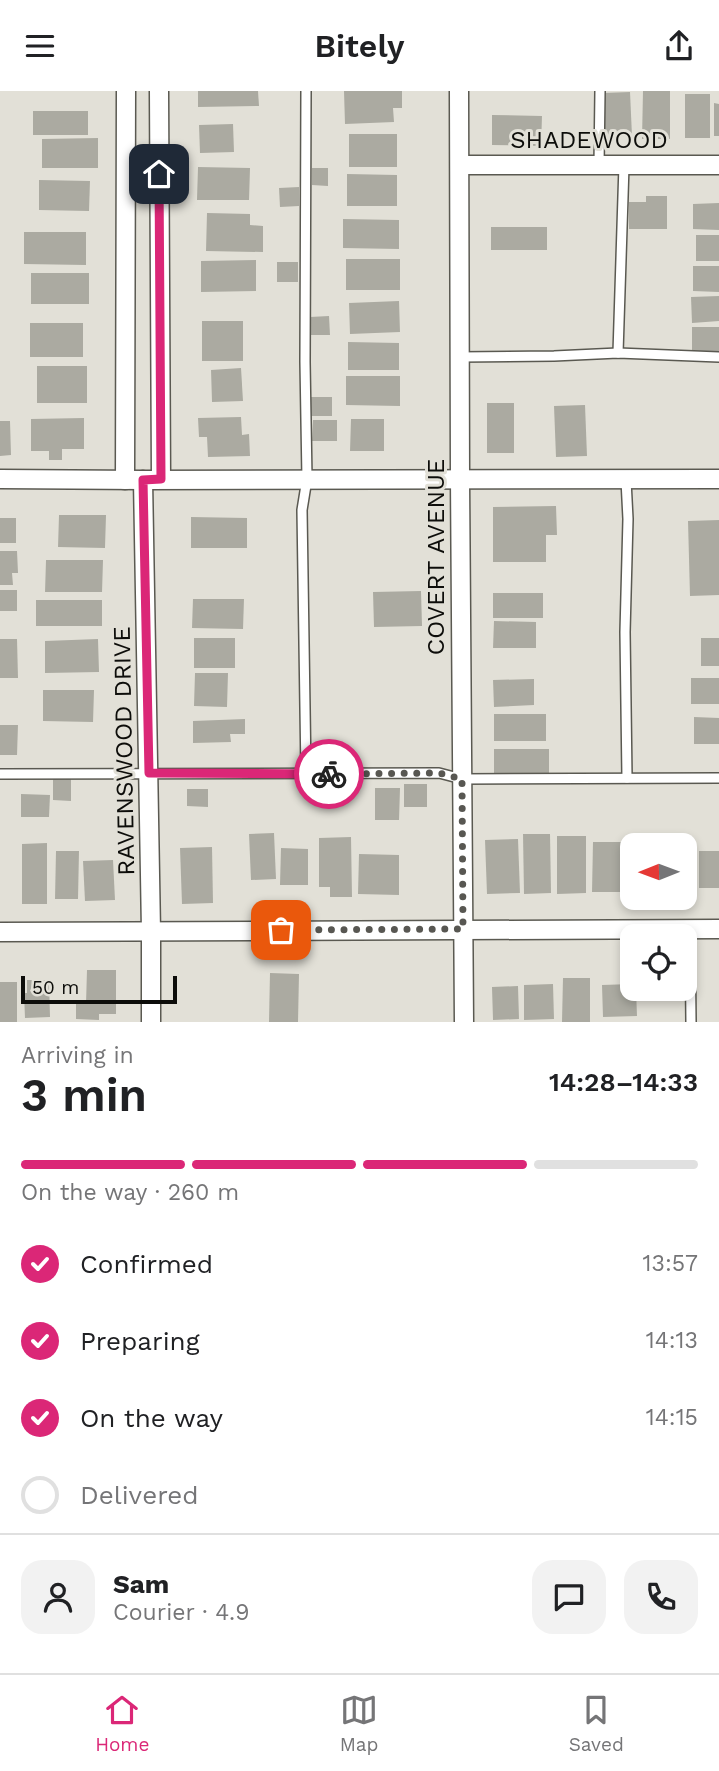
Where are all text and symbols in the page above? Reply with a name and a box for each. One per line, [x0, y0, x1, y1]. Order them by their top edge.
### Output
icon: menu [21, 27, 59, 65]
text: Bitely [315, 27, 404, 65]
icon: share [660, 27, 698, 65]
street label: SHADEWOOD [510, 126, 668, 154]
pin [129, 144, 189, 204]
icon: home [140, 155, 178, 193]
street label: COVERT AVENUE [422, 459, 450, 655]
street label: RAVENSWOOD DRIVE [108, 626, 140, 876]
courier [294, 739, 364, 809]
icon: bike [310, 755, 348, 793]
north arrow [620, 833, 696, 910]
map controls [620, 833, 697, 1001]
pin [251, 900, 311, 960]
icon: bag [262, 911, 300, 949]
button: locate [620, 924, 697, 1001]
scale bar [21, 973, 177, 1005]
text: 50 m [32, 976, 79, 999]
text: Arriving in [21, 1042, 134, 1069]
text: 14:28–14:33 [549, 1067, 698, 1097]
text: 3 min [21, 1068, 147, 1122]
text: On the way · 260 m [21, 1179, 239, 1206]
icon: check [21, 1245, 59, 1283]
text: Confirmed [80, 1249, 213, 1279]
text: 13:57 [643, 1250, 698, 1277]
icon: check [21, 1322, 59, 1360]
text: Preparing [80, 1326, 200, 1356]
text: 14:13 [646, 1327, 698, 1354]
icon: check [21, 1399, 59, 1437]
text: On the way [80, 1403, 223, 1433]
text: 14:15 [646, 1404, 698, 1431]
text: Delivered [80, 1480, 199, 1510]
button: person [21, 1560, 95, 1634]
button: chat [532, 1560, 606, 1634]
button: phone [624, 1560, 698, 1634]
text: Sam [113, 1569, 169, 1599]
text: Courier · 4.9 [113, 1599, 249, 1626]
tab: Home [95, 1691, 149, 1756]
tab: Map [340, 1691, 378, 1756]
tab: Saved [569, 1691, 624, 1756]

